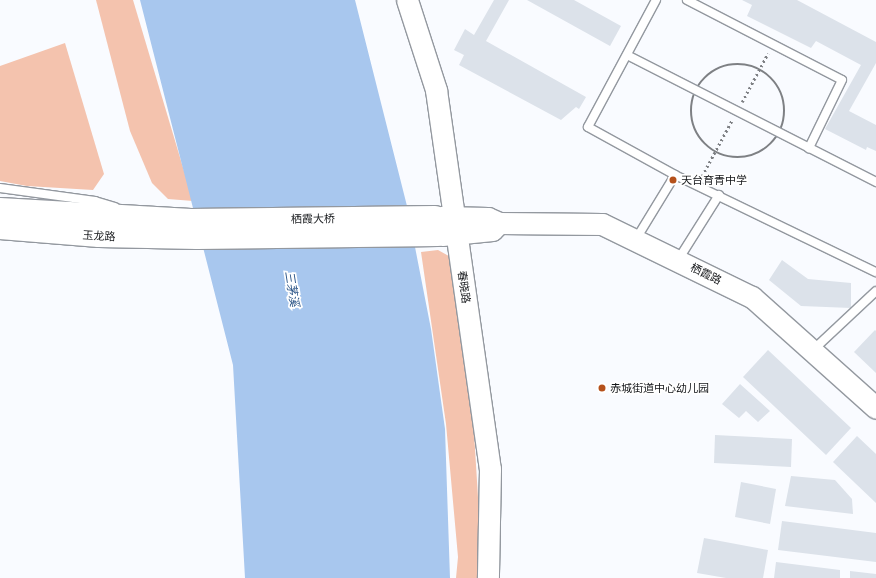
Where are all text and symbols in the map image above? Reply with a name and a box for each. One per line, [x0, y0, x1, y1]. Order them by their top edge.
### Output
place label: 天台育青中学 [681, 173, 747, 187]
marker: 天台育青中学 [668, 175, 678, 185]
street label: 栖霞大桥 [291, 212, 335, 226]
street label: 玉龙路 [82, 229, 116, 243]
street label: 栖霞路 [688, 261, 724, 287]
water label: 三茅溪 [282, 270, 302, 308]
street label: 春晓路 [455, 270, 473, 304]
place label: 赤城街道中心幼儿园 [610, 381, 709, 395]
marker: 赤城街道中心幼儿园 [597, 383, 607, 393]

